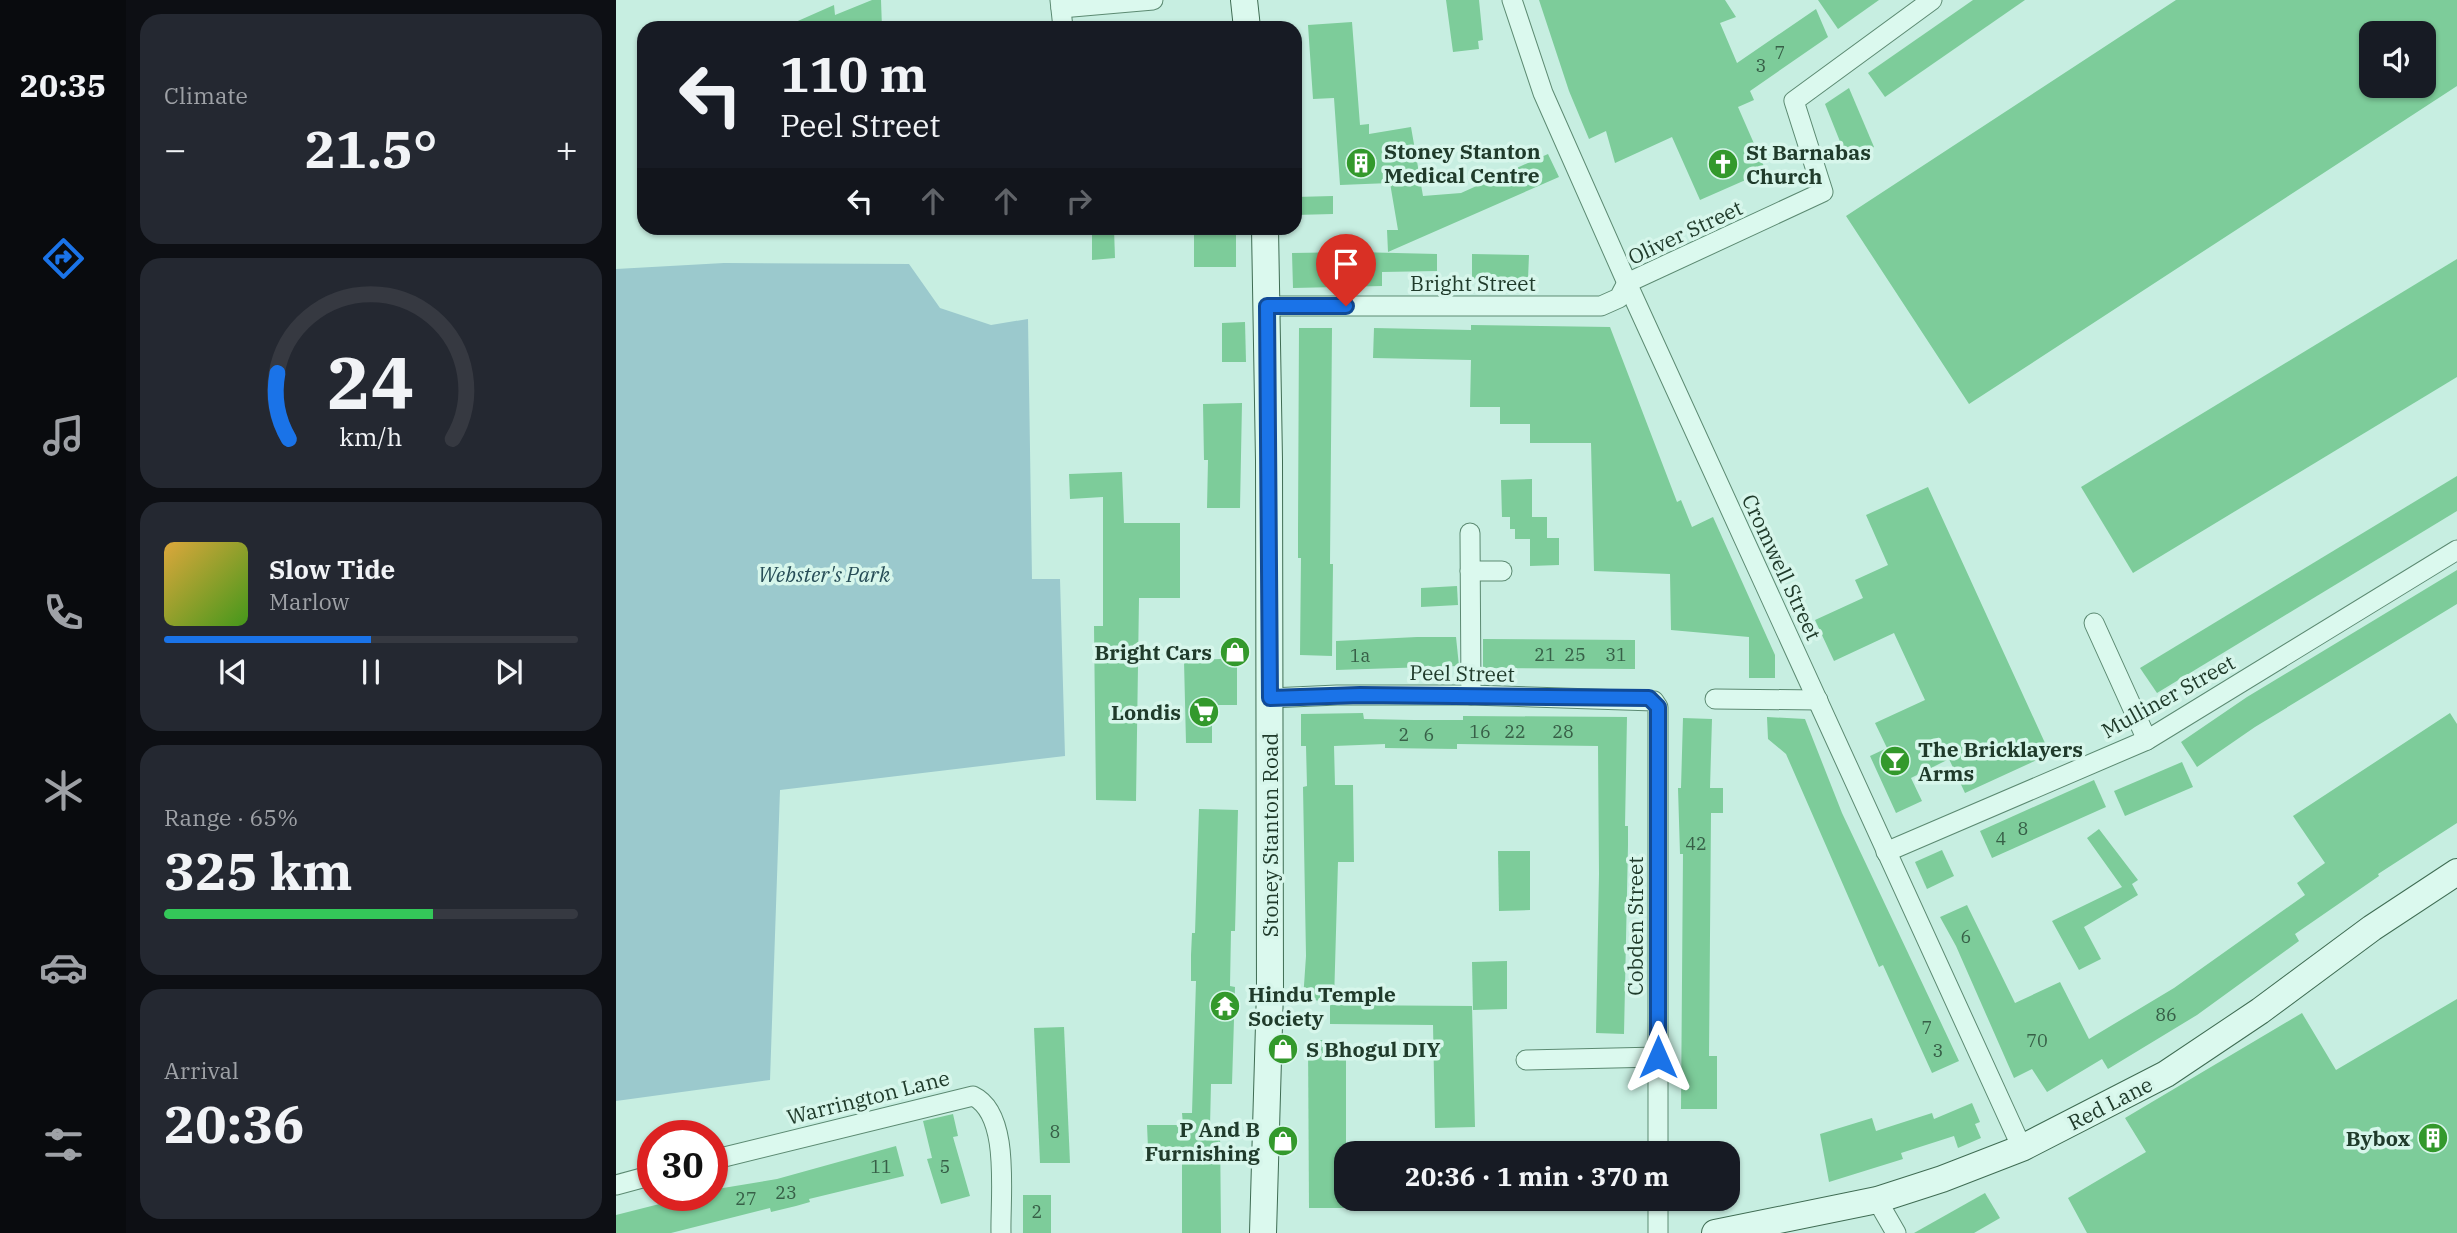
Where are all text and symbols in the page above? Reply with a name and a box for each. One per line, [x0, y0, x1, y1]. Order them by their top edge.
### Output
map controls [2359, 21, 2436, 98]
button: sound [2359, 21, 2436, 98]
house number: 7 [1775, 41, 1785, 64]
text: 110 m [780, 42, 927, 105]
icon: left [665, 49, 756, 140]
house number: 3 [1756, 54, 1766, 77]
text: 20:35 [20, 64, 106, 106]
text: Climate [164, 80, 248, 110]
text: Peel Street [780, 104, 941, 146]
text: 21.5° [305, 115, 437, 182]
text: − [164, 124, 187, 173]
text: + [555, 124, 578, 173]
place label: Stoney Stanton Medical Centre [1384, 137, 1541, 189]
place label: St Barnabas Church [1746, 138, 1871, 190]
building icon: Stoney Stanton Medical Centre [1344, 146, 1378, 180]
church icon: St Barnabas Church [1706, 147, 1740, 181]
icon: left [841, 182, 879, 220]
icon: ahead [914, 182, 952, 220]
icon: ahead [987, 182, 1025, 220]
icon: right [1060, 182, 1098, 220]
street label: Oliver Street [1623, 193, 1747, 271]
icon: directions [39, 234, 88, 283]
pin [1316, 234, 1376, 306]
icon: arrive [1327, 245, 1365, 283]
street label: Bright Street [1410, 269, 1536, 297]
text: 24 [327, 334, 415, 429]
icon: music [39, 411, 88, 460]
text: km/h [339, 419, 403, 452]
street label: Cromwell Street [1736, 489, 1828, 645]
text: Slow Tide [269, 552, 395, 586]
park label: Webster's Park [758, 560, 891, 588]
text: Marlow [269, 586, 349, 616]
icon: phone [39, 588, 88, 637]
shop icon: Bright Cars [1218, 635, 1252, 669]
place label: Bright Cars [1095, 638, 1212, 666]
house number: 21 [1534, 643, 1556, 666]
house number: 25 [1564, 643, 1586, 666]
house number: 31 [1605, 643, 1627, 666]
house number: 1a [1350, 644, 1370, 667]
street label: Mulliner Street [2096, 648, 2240, 744]
icon: previous [214, 653, 252, 691]
icon: pause [352, 653, 390, 691]
icon: next [490, 653, 528, 691]
street label: Peel Street [1409, 658, 1515, 688]
supermarket icon: Londis [1187, 695, 1221, 729]
place label: Londis [1111, 698, 1181, 726]
house number: 16 [1469, 720, 1491, 743]
house number: 22 [1504, 720, 1526, 743]
house number: 28 [1552, 720, 1574, 743]
house number: 2 [1399, 723, 1409, 746]
house number: 6 [1424, 723, 1434, 746]
street label: Stoney Stanton Road [1256, 733, 1284, 937]
place label: The Bricklayers Arms [1918, 735, 2083, 787]
bar icon: The Bricklayers Arms [1878, 744, 1912, 778]
icon: climate [39, 766, 88, 815]
text: Range · 65% [164, 802, 298, 832]
house number: 8 [2018, 817, 2028, 840]
house number: 4 [1996, 827, 2006, 850]
house number: 42 [1685, 832, 1707, 855]
text: 325 km [164, 837, 353, 904]
street label: Cobden Street [1621, 856, 1649, 996]
house number: 6 [1961, 925, 1971, 948]
icon: car [39, 943, 88, 992]
place label: Hindu Temple Society [1248, 980, 1396, 1032]
temple icon: Hindu Temple Society [1208, 989, 1242, 1023]
house number: 86 [2155, 1003, 2177, 1026]
house number: 7 [1922, 1016, 1932, 1039]
position arrow [1621, 1020, 1695, 1094]
house number: 70 [2026, 1029, 2048, 1052]
shop icon: S Bhogul DIY [1266, 1032, 1300, 1066]
place label: S Bhogul DIY [1306, 1035, 1441, 1063]
house number: 3 [1933, 1039, 1943, 1062]
text: Arrival [164, 1055, 239, 1085]
street label: Warrington Lane [784, 1063, 952, 1131]
street label: Red Lane [2063, 1070, 2157, 1136]
text: 20:36 [164, 1090, 305, 1157]
place label: P And B Furnishing [1145, 1115, 1261, 1167]
icon: filters [39, 1120, 88, 1169]
speed limit sign: 30 [637, 1120, 728, 1211]
house number: 8 [1050, 1120, 1060, 1143]
building icon: Bybox [2416, 1121, 2450, 1155]
shop icon: P And B Furnishing [1266, 1124, 1300, 1158]
place label: Bybox [2346, 1124, 2411, 1152]
house number: 11 [870, 1155, 892, 1178]
house number: 5 [940, 1155, 950, 1178]
text: 20:36 · 1 min · 370 m [1405, 1159, 1669, 1193]
house number: 23 [775, 1181, 797, 1204]
house number: 27 [735, 1187, 757, 1210]
house number: 2 [1032, 1200, 1042, 1223]

